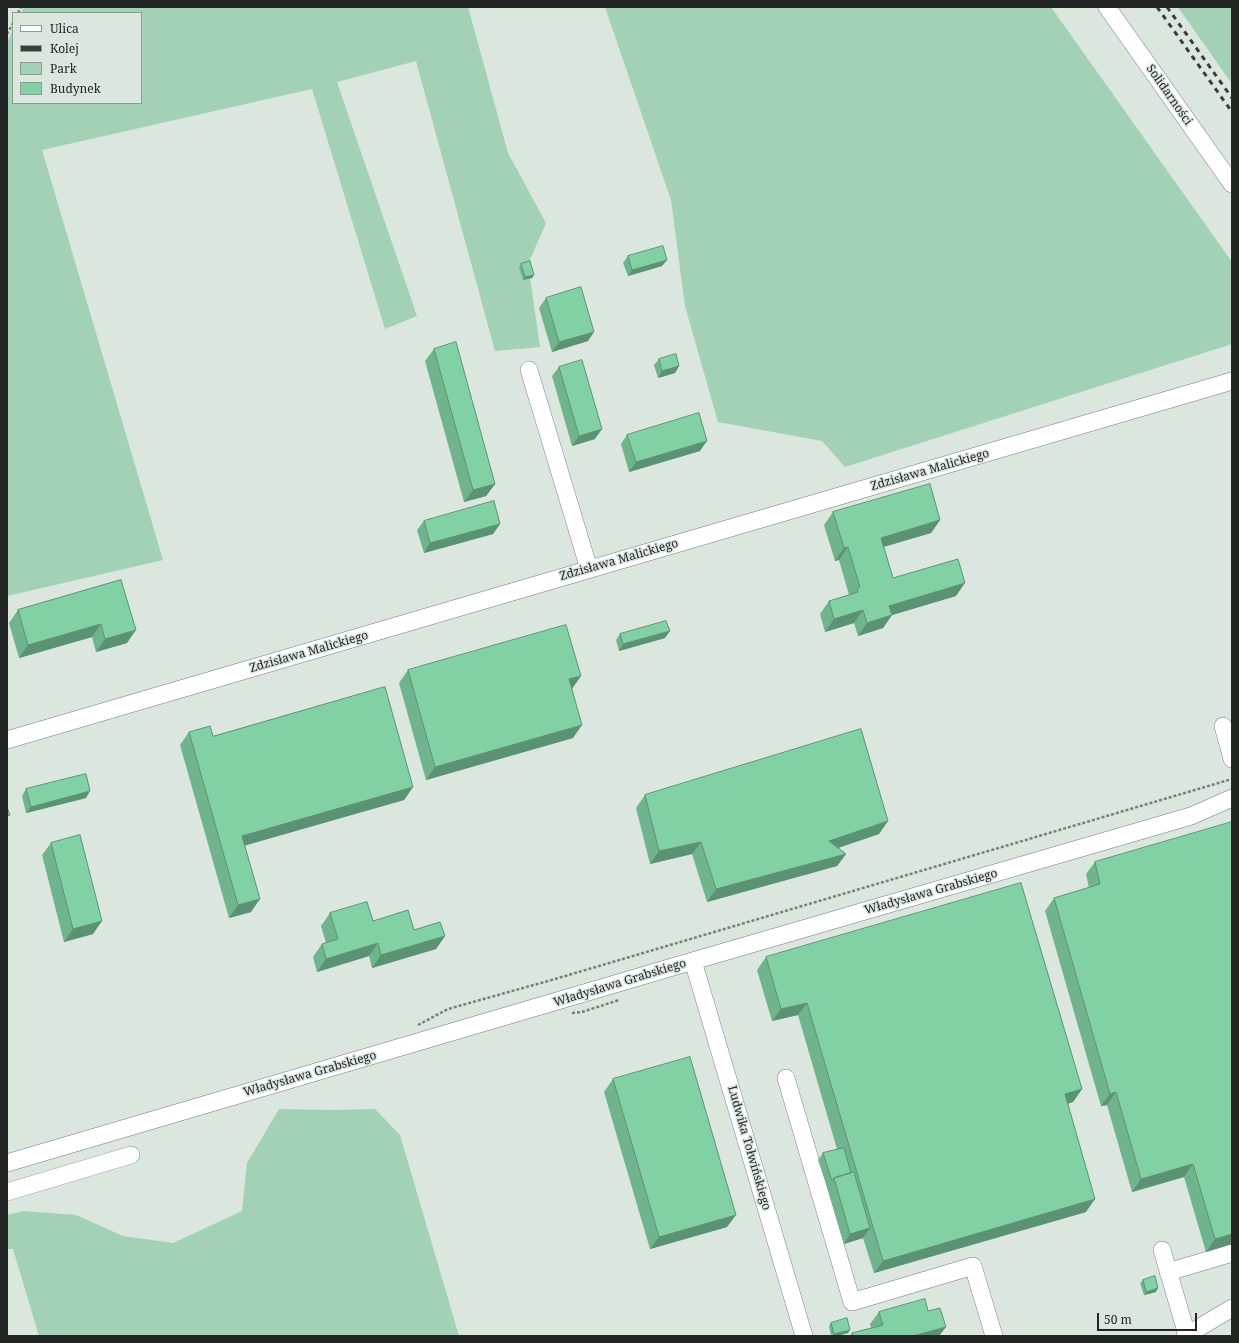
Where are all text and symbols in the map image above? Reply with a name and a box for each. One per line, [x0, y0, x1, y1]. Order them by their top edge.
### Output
legend [12, 12, 142, 104]
text: Ulica [50, 20, 79, 37]
text: Kolej [50, 40, 79, 57]
text: Park [50, 60, 77, 77]
street label: Solidarności [1143, 62, 1195, 128]
text: Budynek [50, 80, 101, 97]
street label: Zdzisława Malickiego [869, 446, 991, 494]
street label: Zdzisława Malickiego [558, 536, 680, 584]
street label: Zdzisława Malickiego [248, 628, 370, 676]
street label: Władysława Grabskiego [863, 866, 999, 918]
street label: Władysława Grabskiego [552, 956, 688, 1010]
street label: Władysława Grabskiego [242, 1048, 378, 1100]
street label: Ludwika Tołwińskiego [724, 1084, 774, 1212]
scale bar [1099, 1305, 1199, 1331]
text: 50 m [1104, 1311, 1132, 1328]

